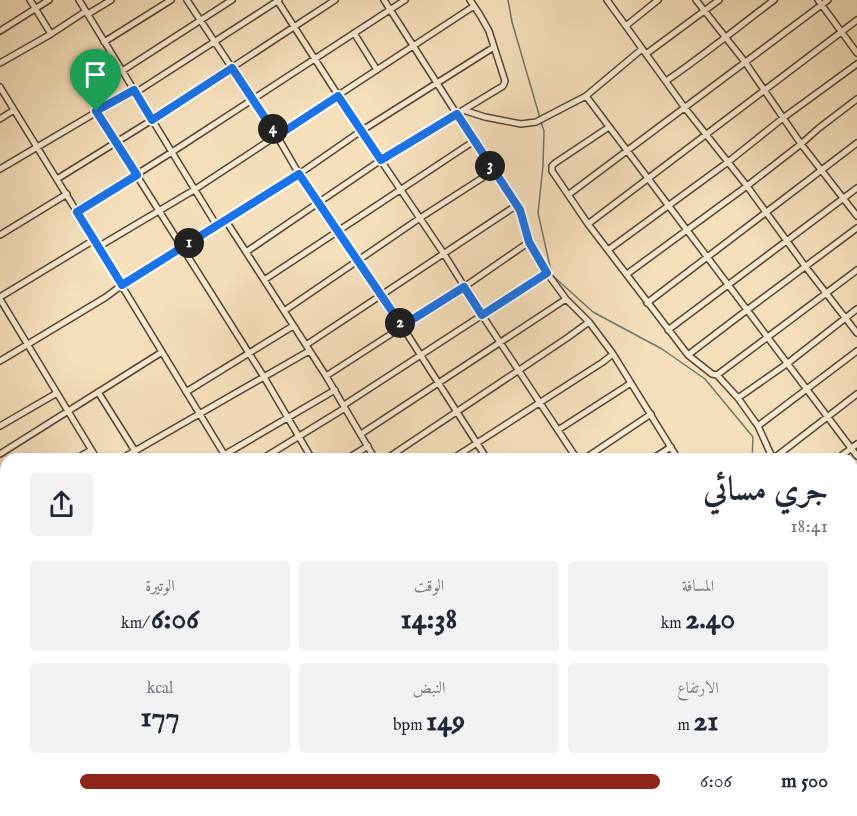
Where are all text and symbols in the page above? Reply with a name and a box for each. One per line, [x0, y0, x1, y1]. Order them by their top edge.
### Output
pin [70, 49, 121, 111]
icon: arrive [79, 58, 112, 91]
pin: 4 [258, 114, 288, 144]
text: 4 [269, 119, 277, 139]
pin: 3 [475, 151, 505, 181]
text: 3 [487, 156, 493, 176]
pin: 1 [174, 228, 204, 258]
text: 1 [186, 233, 192, 253]
pin: 2 [385, 308, 415, 338]
text: 2 [396, 313, 404, 333]
text: جري مسائي [703, 470, 828, 512]
button: share [30, 473, 93, 536]
text: 18:41 [790, 514, 828, 539]
text: الوتيرة [145, 577, 175, 597]
text: الوقت [414, 577, 444, 597]
text: المسافة [682, 577, 714, 597]
text: 6:06 [151, 601, 199, 639]
text: 14:38 [401, 601, 457, 639]
text: 2.40 [685, 601, 735, 639]
text: /km [121, 614, 151, 634]
text: km [661, 614, 685, 634]
text: kcal [147, 679, 173, 699]
text: النبض [413, 679, 445, 699]
text: الارتفاع [677, 679, 719, 699]
text: 177 [140, 699, 180, 737]
text: 149 [426, 703, 465, 741]
text: 21 [693, 703, 719, 741]
text: bpm [393, 716, 426, 736]
text: m [677, 716, 693, 736]
text: 6:06 [700, 769, 732, 794]
text: 500 m [781, 769, 828, 794]

